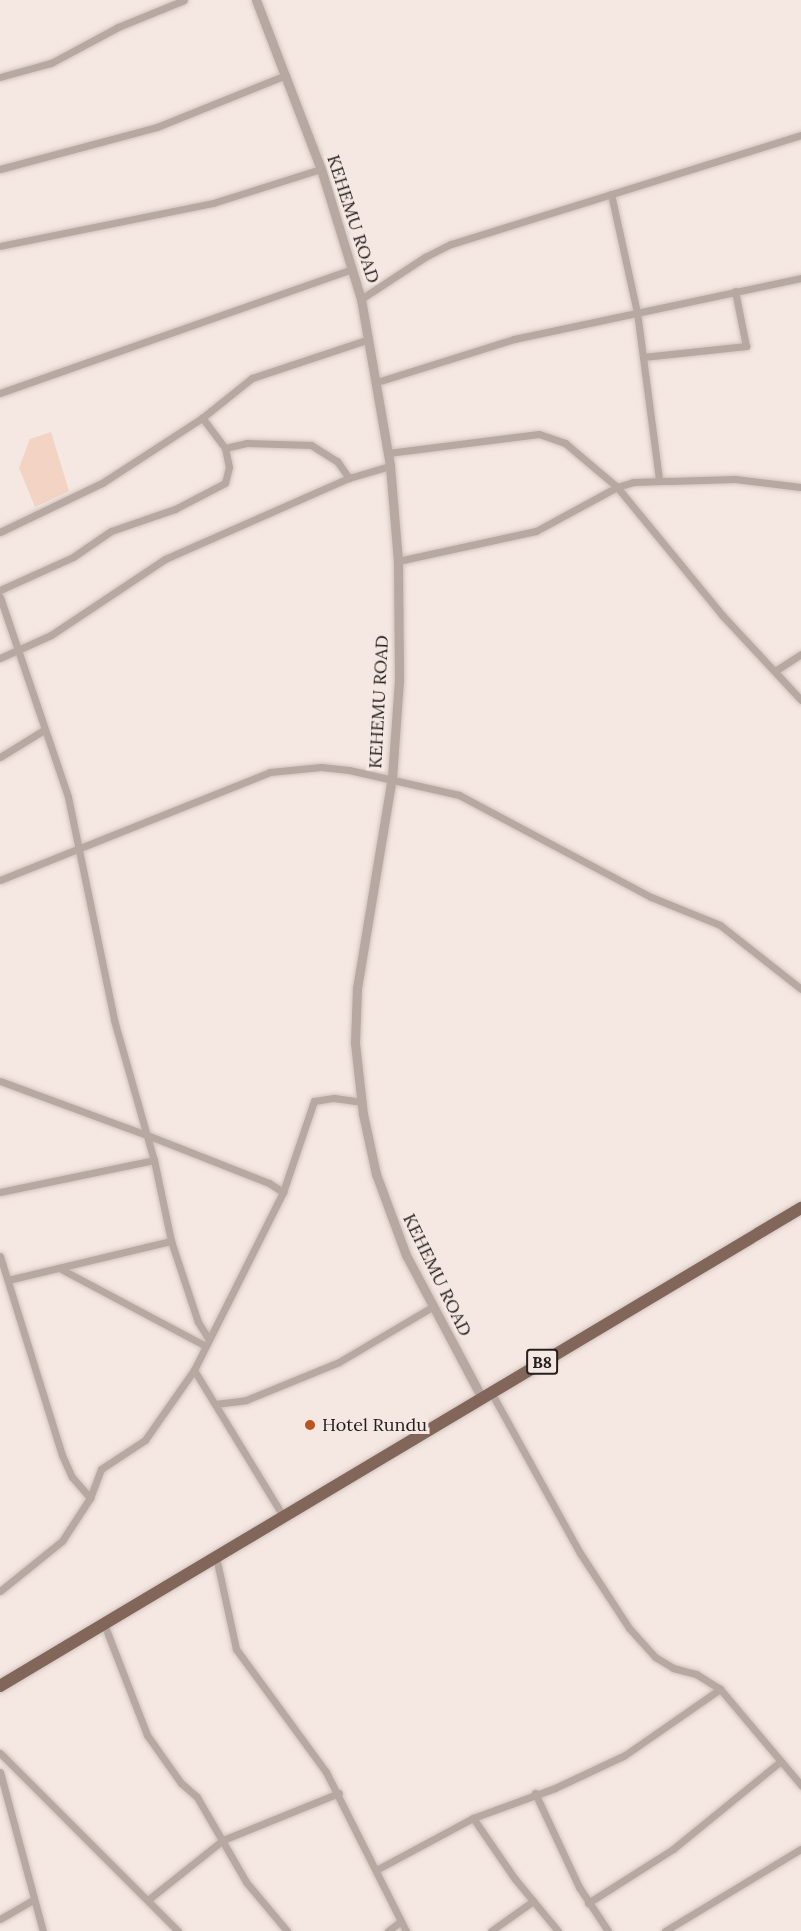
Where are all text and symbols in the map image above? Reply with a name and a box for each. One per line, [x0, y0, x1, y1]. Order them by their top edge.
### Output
street label: KEHEMU ROAD [322, 152, 384, 286]
street label: KEHEMU ROAD [365, 635, 393, 769]
street label: KEHEMU ROAD [398, 1210, 476, 1340]
road number: B8 [526, 1349, 558, 1375]
place label: Hotel Rundu [322, 1414, 427, 1436]
marker: Hotel Rundu [303, 1418, 317, 1432]

